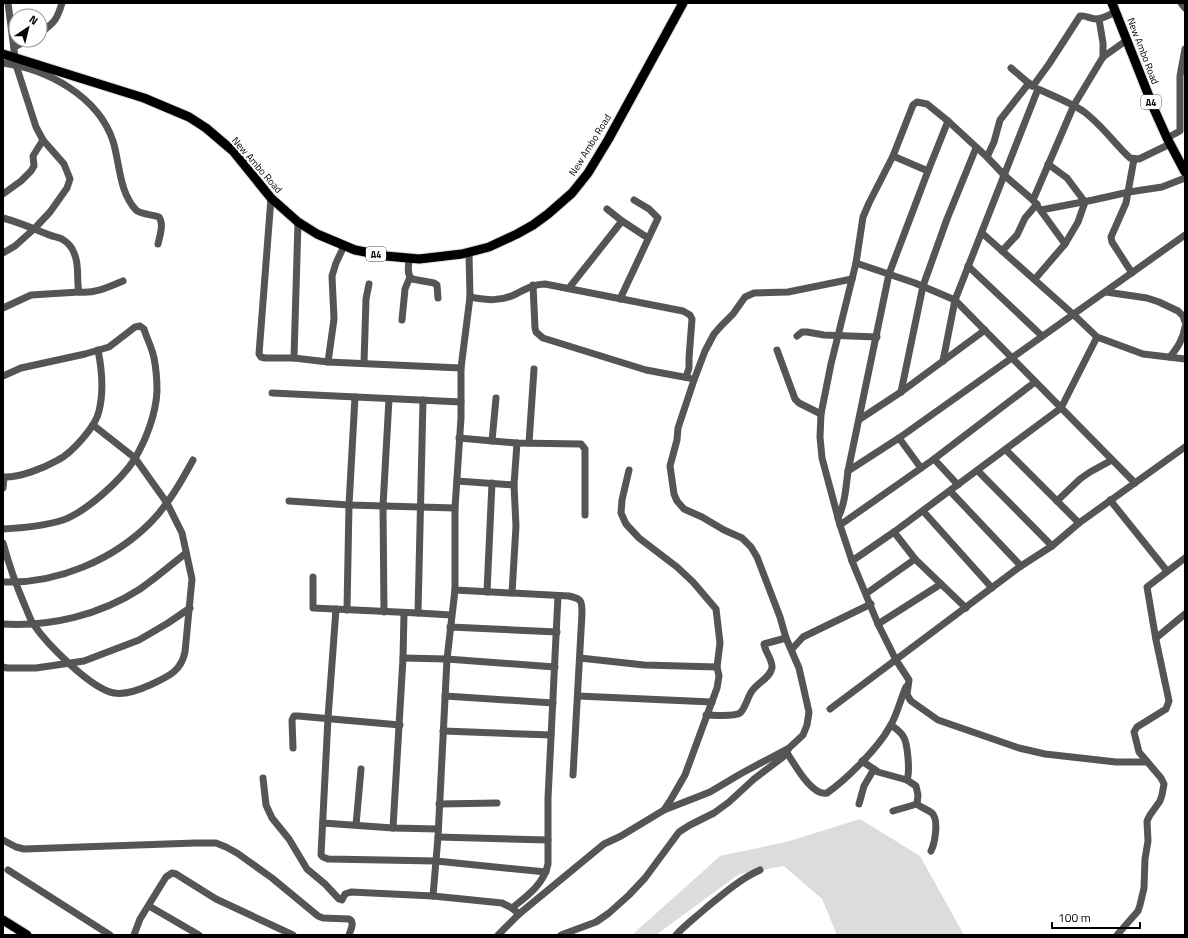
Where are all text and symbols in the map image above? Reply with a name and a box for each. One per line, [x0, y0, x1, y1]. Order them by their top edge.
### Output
north arrow [8, 8, 48, 48]
text: N [26, 11, 41, 29]
street label: New Ambo Road [1123, 16, 1163, 86]
road number: A4 [1141, 95, 1161, 109]
street label: New Ambo Road [565, 111, 615, 179]
street label: New Ambo Road [228, 134, 286, 196]
road number: A4 [366, 247, 386, 261]
scale bar [1052, 904, 1140, 930]
text: 100 m [1058, 908, 1091, 927]

